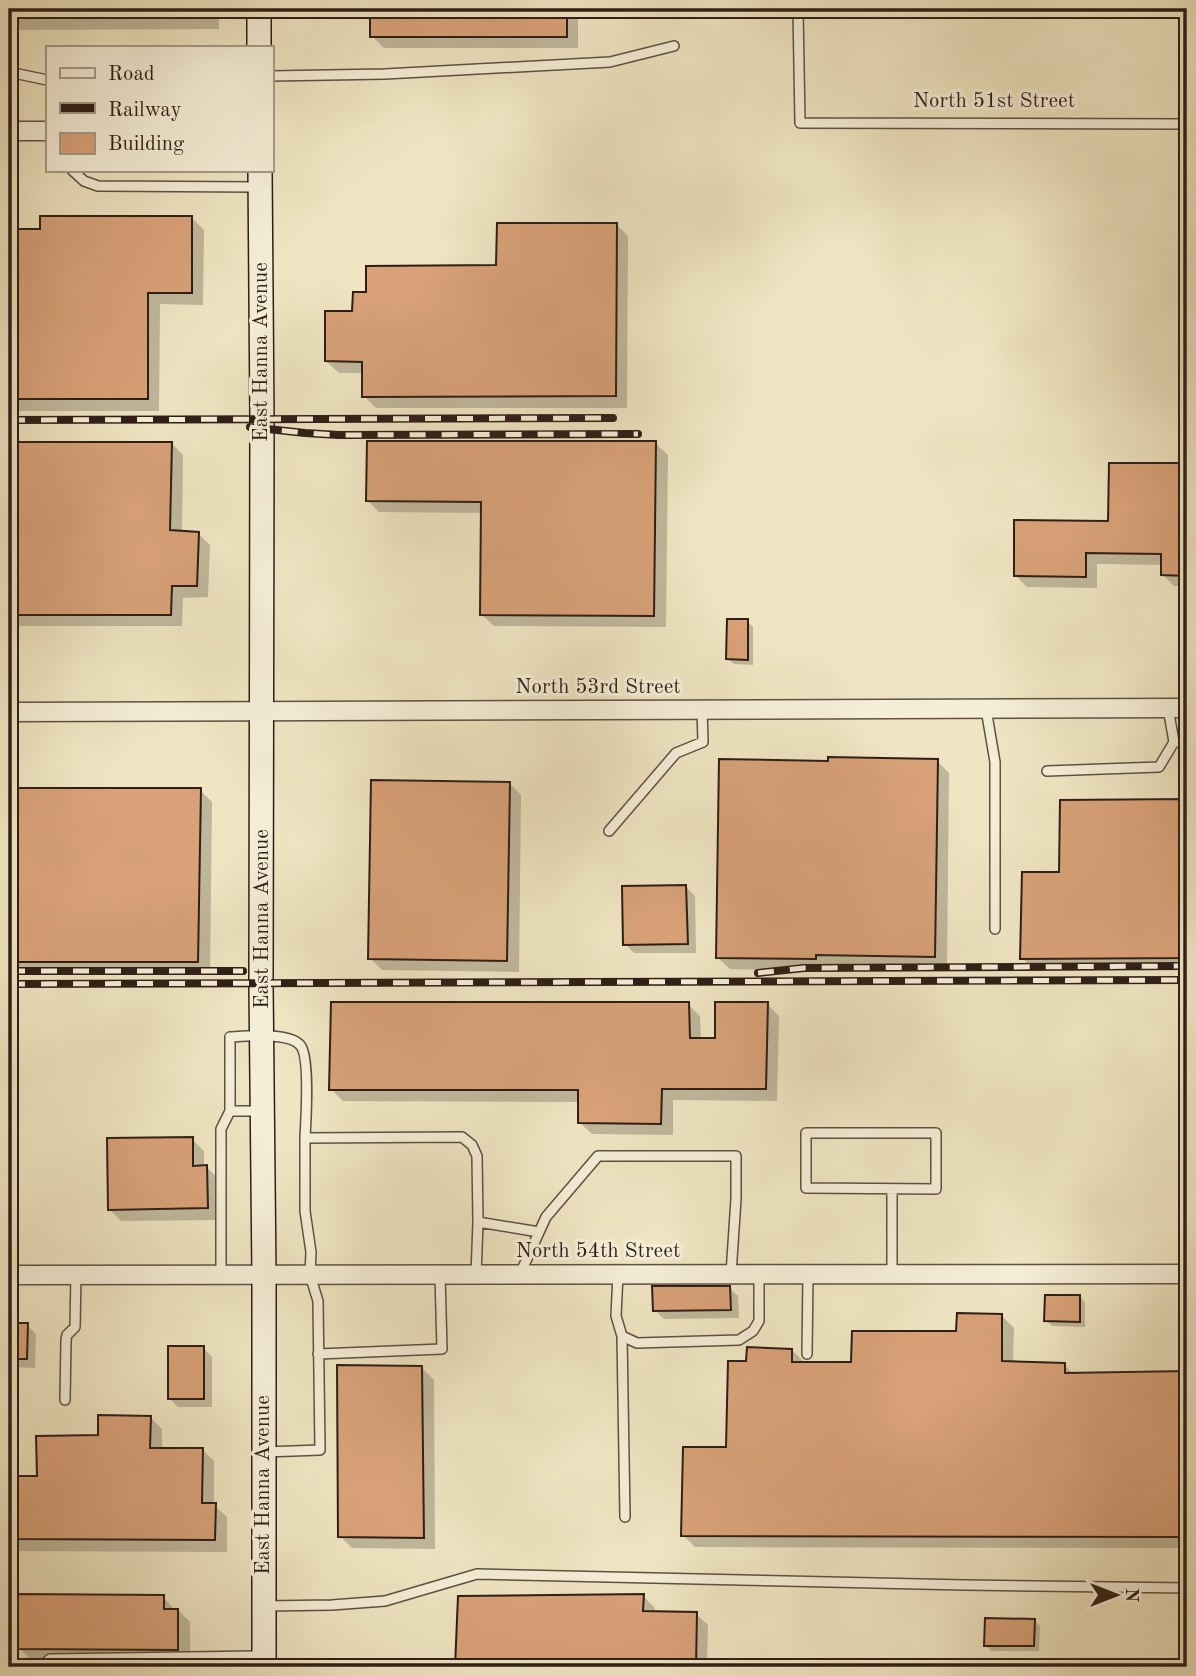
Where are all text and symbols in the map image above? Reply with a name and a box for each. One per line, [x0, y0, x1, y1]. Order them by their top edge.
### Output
legend [46, 46, 273, 172]
text: Road [108, 64, 155, 85]
street label: North 51st Street [913, 91, 1075, 112]
text: Railway [108, 100, 182, 121]
text: Building [108, 134, 185, 155]
street label: East Hanna Avenue [251, 262, 272, 442]
street label: North 53rd Street [515, 677, 681, 698]
street label: East Hanna Avenue [252, 829, 273, 1009]
street label: North 54th Street [516, 1241, 680, 1262]
street label: East Hanna Avenue [253, 1395, 274, 1575]
north arrow [1080, 1560, 1150, 1630]
text: N [1121, 1588, 1140, 1603]

